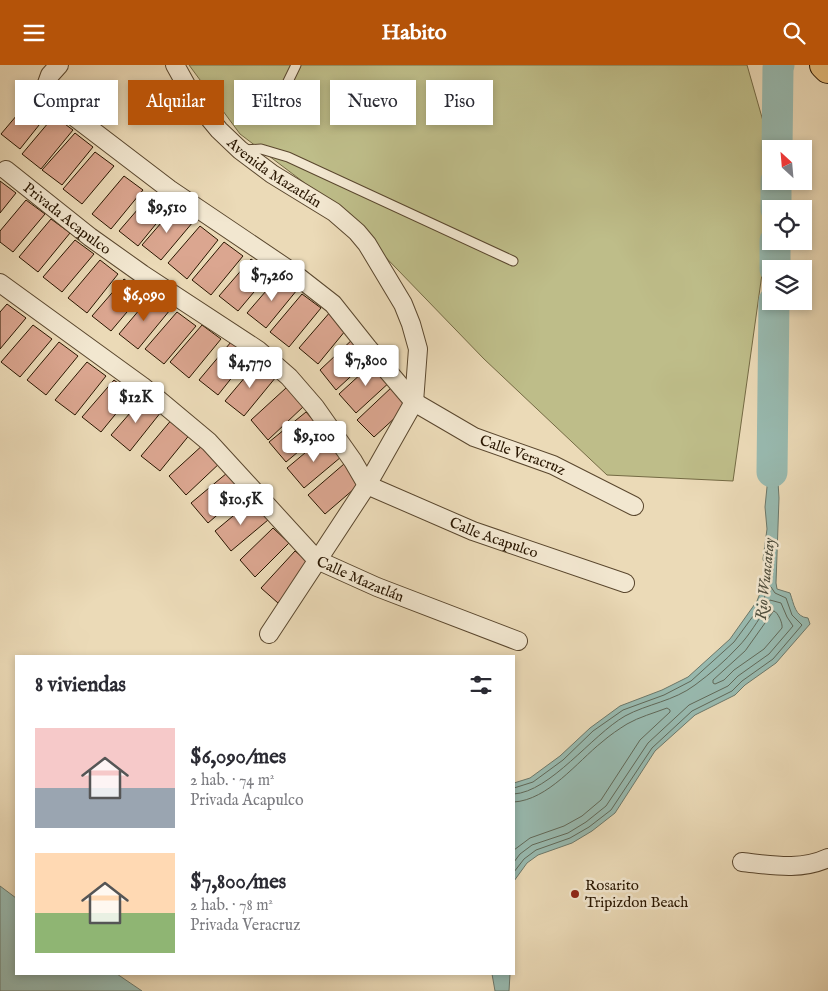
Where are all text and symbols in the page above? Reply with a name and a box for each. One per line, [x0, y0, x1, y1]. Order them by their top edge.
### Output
icon: menu [20, 19, 48, 47]
text: Habito [381, 19, 447, 47]
icon: search [780, 19, 808, 47]
chip: Comprar [15, 80, 118, 125]
chip: Alquilar [128, 80, 224, 125]
chip: Filtros [234, 80, 320, 125]
chip: Nuevo [330, 80, 416, 125]
chip: Piso [426, 80, 493, 125]
street label: Avenida Mazatlán [222, 133, 325, 212]
north arrow [762, 140, 812, 190]
map controls [762, 140, 812, 310]
street label: Privada Acapulco [19, 178, 115, 259]
pin: $9,510 [126, 191, 208, 234]
text: $9,510 [147, 198, 187, 218]
button: locate [762, 200, 812, 250]
pin: $7,260 [231, 259, 313, 302]
button: layers [762, 260, 812, 310]
text: $7,260 [251, 266, 293, 286]
pin: $6,090 [103, 279, 185, 322]
text: $6,090 [123, 286, 165, 306]
pin: $7,800 [325, 345, 407, 387]
pin: $4,770 [209, 347, 291, 389]
text: $7,800 [345, 351, 387, 371]
text: $4,770 [228, 353, 272, 373]
pin: $12K [106, 381, 166, 424]
text: $12K [119, 388, 153, 408]
pin: $9,100 [273, 421, 355, 463]
text: $9,100 [293, 427, 335, 447]
street label: Calle Veracruz [477, 430, 569, 479]
pin: $10.5K [200, 483, 282, 526]
text: $10.5K [219, 490, 263, 510]
street label: Calle Acapulco [447, 512, 541, 562]
water label: Rio Wuacatay [752, 536, 780, 621]
street label: Calle Mazatlán [314, 552, 407, 606]
icon: filters [467, 671, 495, 699]
text: 8 viviendas [35, 672, 126, 699]
text: $6,090/mes [190, 744, 286, 771]
icon: home [75, 748, 135, 808]
text: 2 hab. · 74 m² [190, 771, 275, 791]
text: Privada Acapulco [190, 791, 304, 811]
text: $7,800/mes [190, 869, 286, 896]
icon: home [75, 873, 135, 933]
place label: Rosarito Tripizdon Beach [585, 876, 688, 912]
marker: Rosarito Tripizdon Beach [569, 888, 581, 900]
text: 2 hab. · 78 m² [190, 896, 273, 916]
text: Privada Veracruz [190, 916, 300, 936]

